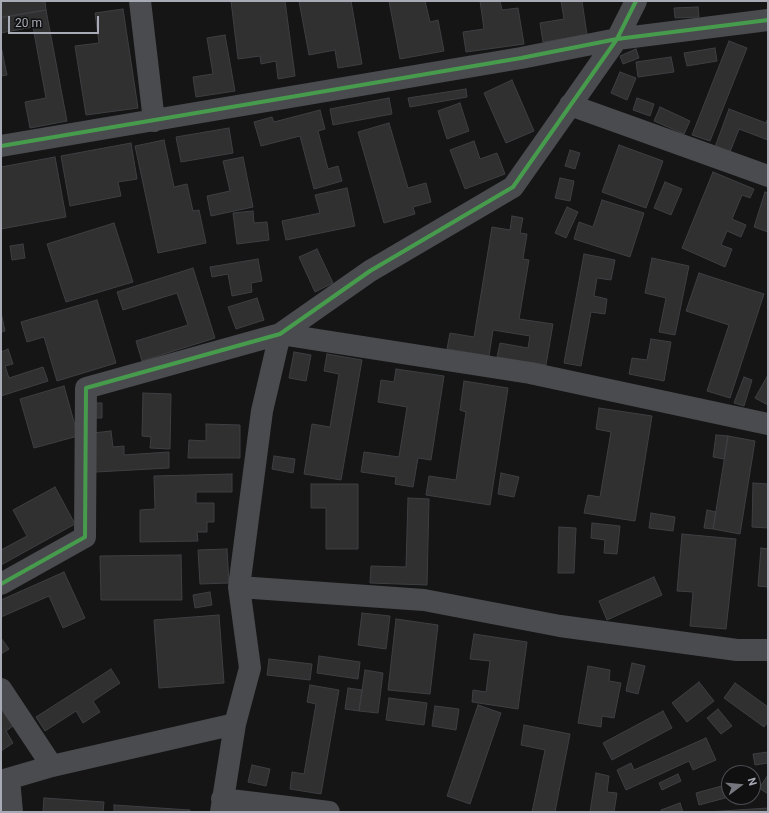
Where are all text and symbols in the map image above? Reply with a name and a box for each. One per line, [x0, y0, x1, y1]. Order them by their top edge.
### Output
scale bar [10, 8, 101, 34]
text: 20 m [15, 16, 42, 30]
north arrow [721, 765, 761, 805]
text: N [745, 776, 759, 787]

